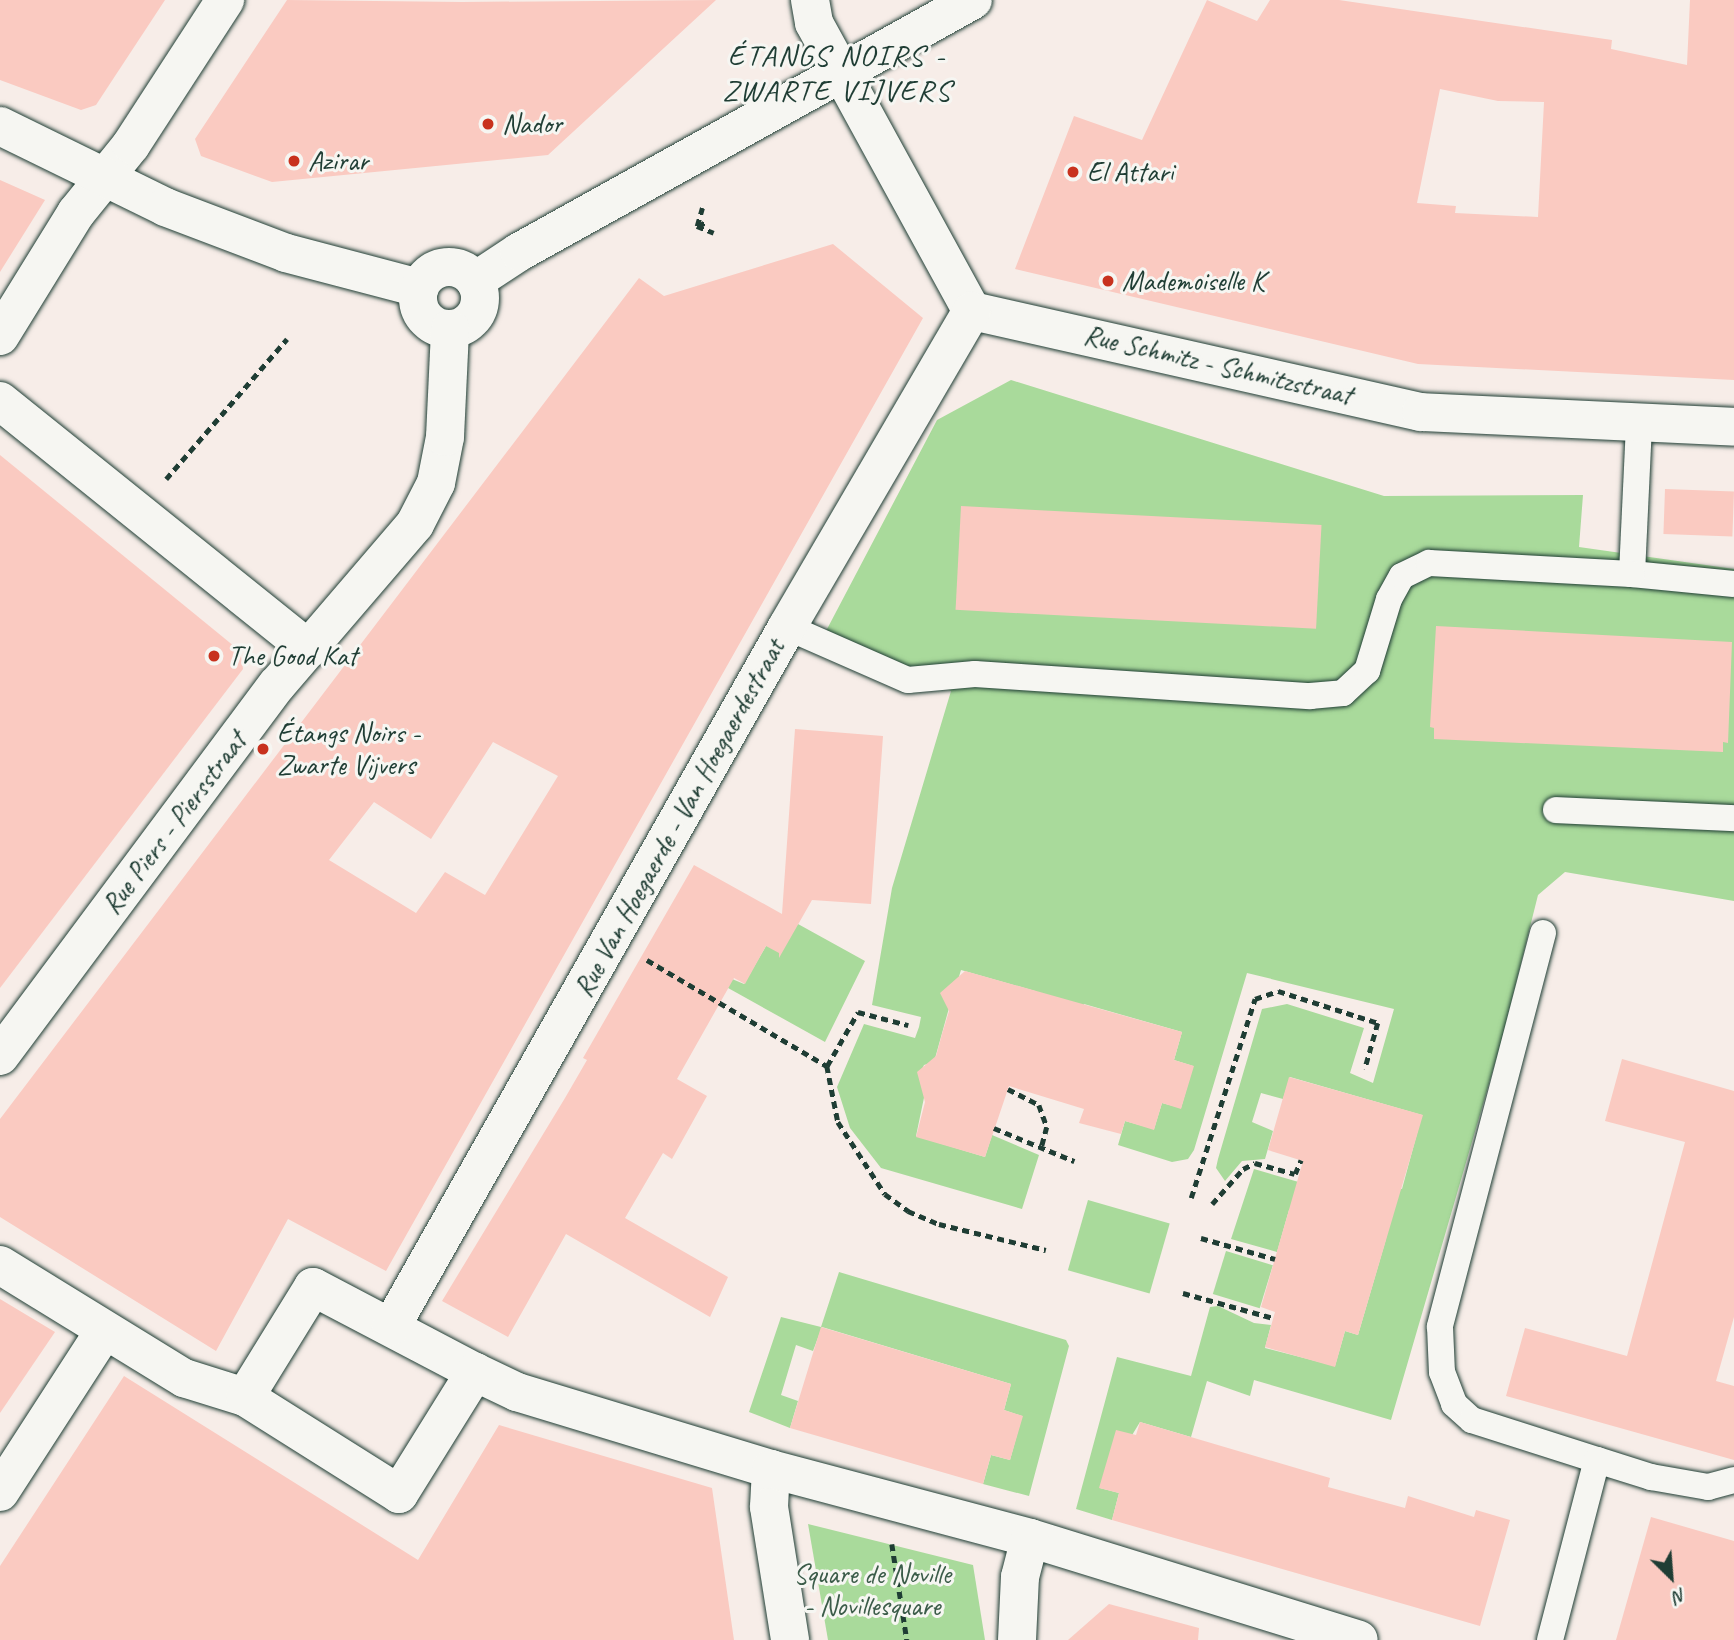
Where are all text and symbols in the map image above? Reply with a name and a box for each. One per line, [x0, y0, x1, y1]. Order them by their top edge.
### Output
district label: ÉTANGS NOIRS - ZWARTE VIJVERS [725, 37, 949, 107]
place label: Nador [502, 107, 562, 141]
marker: Nador [480, 116, 496, 132]
place label: Azirar [308, 144, 368, 178]
marker: Azirar [286, 153, 302, 169]
place label: El Attari [1087, 155, 1173, 189]
marker: El Attari [1065, 164, 1081, 180]
place label: Mademoiselle K [1122, 264, 1265, 298]
marker: Mademoiselle K [1100, 273, 1116, 289]
street label: Rue Schmitz - Schmitzstraat [1081, 318, 1355, 412]
street label: Rue Van Hoegaerde - Van Hoegaerdestraat [566, 633, 792, 1003]
place label: The Good Kat [228, 639, 356, 673]
marker: The Good Kat [206, 648, 222, 664]
place label: Étangs Noirs - Zwarte Vijvers [277, 716, 420, 782]
street label: Rue Piers - Piersstraat [95, 725, 253, 921]
marker: Étangs Noirs - Zwarte Vijvers [255, 741, 271, 757]
north arrow [1636, 1542, 1706, 1612]
park label: Square de Noville - Novillesquare [793, 1557, 951, 1623]
text: N [1669, 1583, 1690, 1609]

